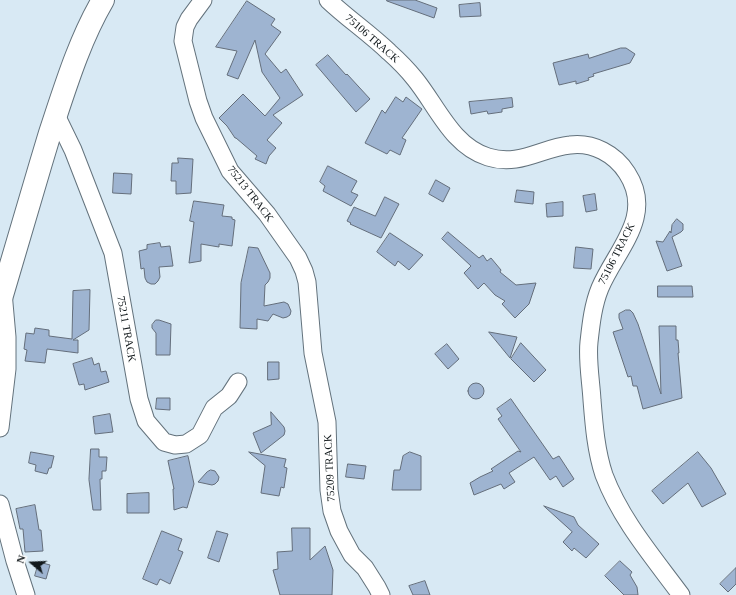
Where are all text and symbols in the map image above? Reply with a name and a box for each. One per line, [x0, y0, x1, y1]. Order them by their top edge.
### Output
street label: 75106 TRACK [342, 12, 402, 66]
street label: 75213 TRACK [224, 163, 276, 225]
street label: 75106 TRACK [596, 221, 638, 287]
street label: 75211 TRACK [114, 295, 138, 363]
street label: 75209 TRACK [322, 434, 338, 502]
north arrow [12, 543, 52, 583]
text: N [14, 553, 28, 565]

